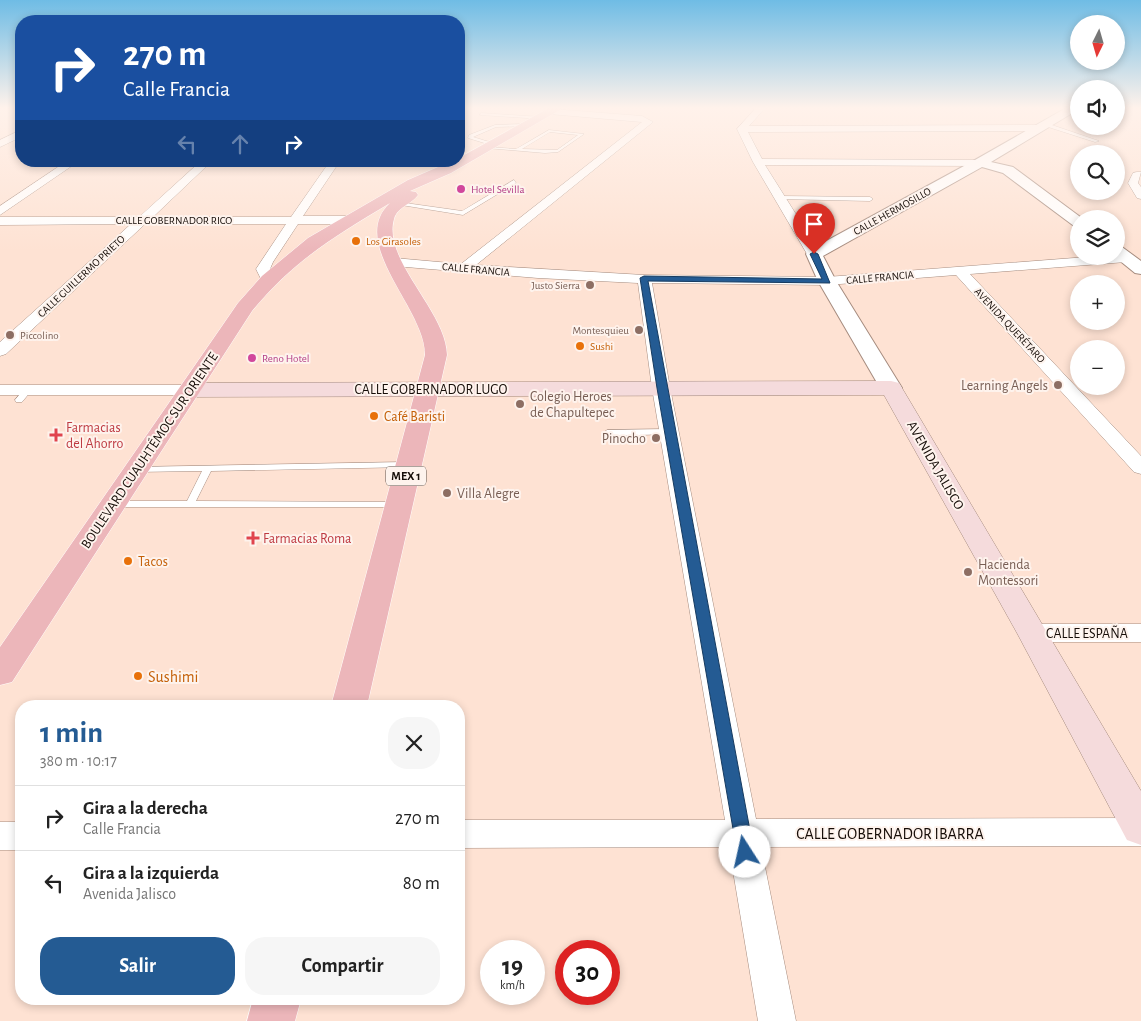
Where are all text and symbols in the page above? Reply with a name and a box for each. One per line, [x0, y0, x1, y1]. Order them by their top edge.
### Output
north arrow [1070, 15, 1125, 70]
map controls [1070, 15, 1125, 395]
icon: right [40, 35, 105, 100]
text: 270 m [123, 37, 206, 72]
text: Calle Francia [123, 78, 230, 100]
button: sound [1070, 80, 1125, 135]
icon: left [173, 130, 201, 158]
icon: ahead [226, 130, 254, 158]
icon: right [279, 130, 307, 158]
button: search [1070, 145, 1125, 200]
marker: Hotel Sevilla [455, 183, 467, 195]
place label: Hotel Sevilla [471, 184, 525, 195]
street label: CALLE HERMOSILLO [852, 186, 933, 237]
pin [793, 203, 835, 254]
icon: arrive [800, 210, 828, 238]
button: layers [1070, 210, 1125, 265]
street label: CALLE GOBERNADOR RICO [116, 215, 232, 226]
street label: CALLE GUILLERMO PRIETO [36, 233, 127, 320]
marker: Los Girasoles [350, 235, 362, 247]
place label: Los Girasoles [366, 236, 421, 247]
street label: CALLE FRANCIA [442, 261, 511, 278]
street label: CALLE FRANCIA [846, 269, 915, 286]
button: + [1070, 275, 1125, 330]
marker: Justo Sierra [584, 279, 596, 291]
place label: Justo Sierra [531, 280, 580, 291]
street label: AVENIDA QUERÉTARO [972, 285, 1048, 365]
marker: Montesquieu [633, 324, 645, 336]
place label: Montesquieu [573, 325, 629, 336]
marker: Piccolino [4, 329, 16, 341]
place label: Piccolino [20, 330, 59, 341]
marker: Sushi [574, 340, 586, 352]
button: − [1070, 340, 1125, 395]
place label: Sushi [590, 341, 613, 352]
street label: BOULEVARD CUAUHTÉMOC SUR ORIENTE [76, 348, 221, 551]
marker: Reno Hotel [246, 352, 258, 364]
place label: Reno Hotel [262, 353, 310, 364]
place label: Learning Angels [961, 379, 1048, 393]
marker: Learning Angels [1052, 379, 1064, 391]
street label: CALLE GOBERNADOR LUGO [355, 383, 508, 397]
place label: Colegio Heroes de Chapultepec [530, 390, 615, 420]
marker: Colegio Heroes de Chapultepec [514, 398, 526, 410]
marker: Café Baristi [368, 410, 380, 422]
place label: Café Baristi [384, 410, 445, 424]
street label: AVENIDA JALISCO [904, 419, 966, 512]
place label: Farmacias del Ahorro [66, 421, 124, 451]
marker: Farmacias del Ahorro [50, 429, 62, 441]
place label: Pinocho [602, 432, 646, 446]
marker: Pinocho [650, 432, 662, 444]
road number: MEX 1 [386, 466, 426, 486]
marker: Villa Alegre [441, 487, 453, 499]
place label: Villa Alegre [457, 487, 520, 501]
marker: Farmacias Roma [247, 532, 259, 544]
place label: Farmacias Roma [263, 532, 352, 546]
marker: Tacos [122, 555, 134, 567]
place label: Tacos [138, 555, 168, 569]
place label: Hacienda Montessori [978, 558, 1038, 588]
marker: Hacienda Montessori [962, 566, 974, 578]
street label: CALLE ESPAÑA [1046, 625, 1128, 641]
place label: Sushimi [148, 669, 199, 685]
marker: Sushimi [132, 670, 144, 682]
button: close [388, 717, 440, 769]
text: 1 min [40, 718, 103, 748]
text: 380 m · 10:17 [40, 753, 117, 769]
text: Gira a la derecha [83, 799, 208, 818]
icon: right [40, 804, 68, 832]
text: 270 m [395, 809, 440, 828]
text: Calle Francia [83, 821, 161, 837]
position arrow [718, 825, 770, 877]
street label: CALLE GOBERNADOR IBARRA [796, 826, 984, 842]
text: Gira a la izquierda [83, 864, 219, 883]
icon: left [40, 869, 68, 897]
text: 80 m [403, 874, 440, 893]
text: Avenida Jalisco [83, 886, 176, 902]
button: Salir [40, 937, 235, 995]
button: Compartir [245, 937, 440, 995]
speed limit sign: 30 [555, 940, 620, 1005]
text: 19 [502, 954, 523, 979]
text: km/h [500, 979, 525, 991]

